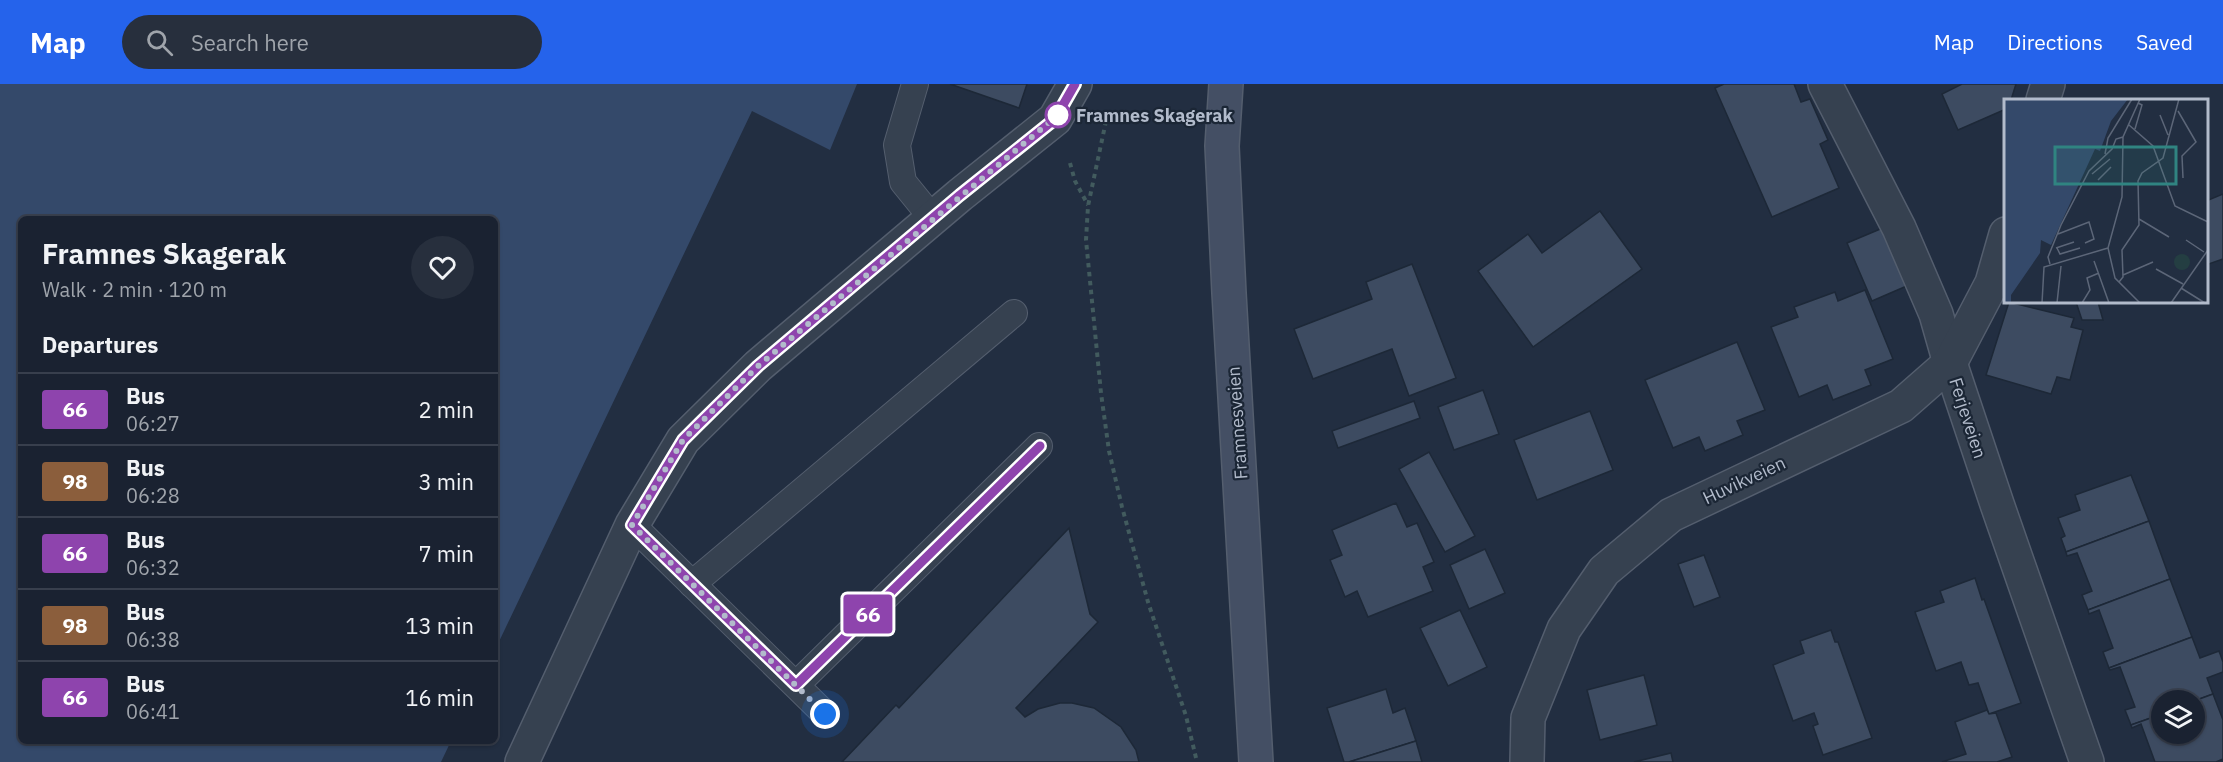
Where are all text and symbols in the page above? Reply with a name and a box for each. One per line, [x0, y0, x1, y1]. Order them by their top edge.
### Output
search box [122, 15, 542, 69]
text: Map [30, 24, 86, 61]
icon: search [143, 26, 176, 59]
text: Search here [191, 28, 309, 57]
text: Map [1934, 28, 1974, 56]
text: Directions [2007, 28, 2103, 56]
text: Saved [2136, 28, 2193, 56]
inset map [2004, 99, 2208, 303]
marker: Framnes Skagerak [1045, 102, 1071, 128]
place label: Framnes Skagerak [1076, 104, 1234, 127]
text: Framnes Skagerak [42, 235, 286, 272]
button: heart [411, 236, 474, 299]
text: Walk · 2 min · 120 m [42, 276, 227, 303]
text: Departures [42, 330, 158, 359]
street label: Framnesveien [1222, 366, 1252, 480]
street label: Ferjeveien [1944, 375, 1992, 461]
text: Bus [126, 381, 165, 410]
text: 66 [62, 395, 88, 423]
text: 2 min [418, 395, 474, 424]
text: 06:27 [126, 410, 180, 437]
street label: Huvikveien [1699, 451, 1789, 509]
text: Bus [126, 453, 165, 482]
text: 98 [62, 467, 88, 495]
text: 3 min [418, 467, 474, 496]
text: 06:28 [126, 482, 180, 509]
text: Bus [126, 525, 165, 554]
text: 66 [62, 539, 88, 567]
text: 7 min [418, 539, 474, 568]
text: 06:32 [126, 554, 180, 581]
line badge: 66 [841, 594, 895, 634]
text: Bus [126, 597, 165, 626]
text: 66 [855, 600, 881, 628]
text: 98 [62, 611, 88, 639]
text: 13 min [405, 611, 474, 640]
text: 06:38 [126, 626, 180, 653]
text: Bus [126, 669, 165, 698]
text: 66 [62, 683, 88, 711]
text: 16 min [405, 683, 474, 712]
map controls [2151, 690, 2205, 744]
button: layers [2151, 690, 2205, 744]
text: 06:41 [126, 698, 180, 725]
your location [810, 699, 840, 729]

